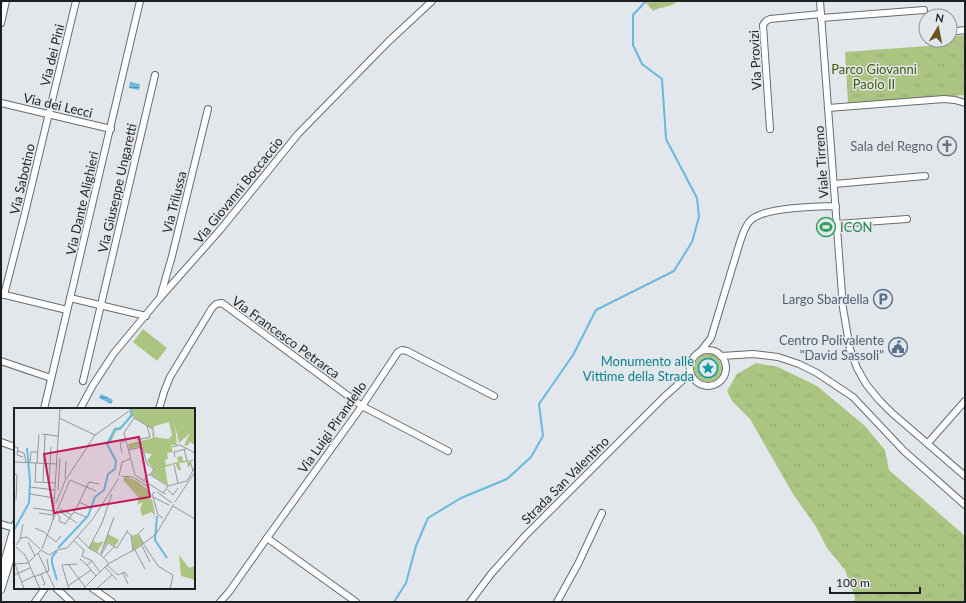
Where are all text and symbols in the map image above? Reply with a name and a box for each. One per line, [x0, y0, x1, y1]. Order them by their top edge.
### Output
north arrow [918, 8, 958, 48]
text: N [935, 11, 945, 25]
street label: Via dei Pini [37, 22, 67, 88]
street label: Via Provizi [745, 30, 765, 90]
park label: Parco Giovanni Paolo II [831, 61, 917, 92]
street label: Via dei Lecci [22, 89, 94, 121]
street label: Via Giuseppe Ungaretti [94, 122, 140, 254]
street label: Viale Tirreno [810, 125, 832, 199]
street label: Via Giovanni Boccaccio [190, 133, 286, 247]
church icon: Sala del Regno [936, 135, 958, 157]
place label: Sala del Regno [850, 138, 933, 154]
street label: Via Sabotino [6, 142, 38, 216]
street label: Via Dante Alighieri [62, 149, 102, 257]
street label: Via Trilussa [159, 169, 189, 235]
sports icon: ICON [815, 216, 837, 238]
place label: ICON [840, 219, 872, 235]
parking icon: Largo Sbardella [872, 288, 894, 310]
place label: Largo Sbardella [782, 291, 869, 307]
street label: Via Francesco Petrarca [229, 293, 343, 381]
place label: Centro Polivalente "David Sassoli" [779, 332, 884, 363]
public building icon: Centro Polivalente "David Sassoli" [887, 336, 909, 358]
place label: Monumento alle Vittime della Strada [583, 353, 694, 384]
place icon: Monumento alle Vittime della Strada [697, 357, 719, 379]
street label: Via Luigi Pirandello [294, 378, 370, 476]
inset map [14, 408, 195, 589]
street label: Strada San Valentino [518, 433, 612, 527]
scale bar [830, 569, 920, 595]
text: 100 m [836, 575, 870, 590]

